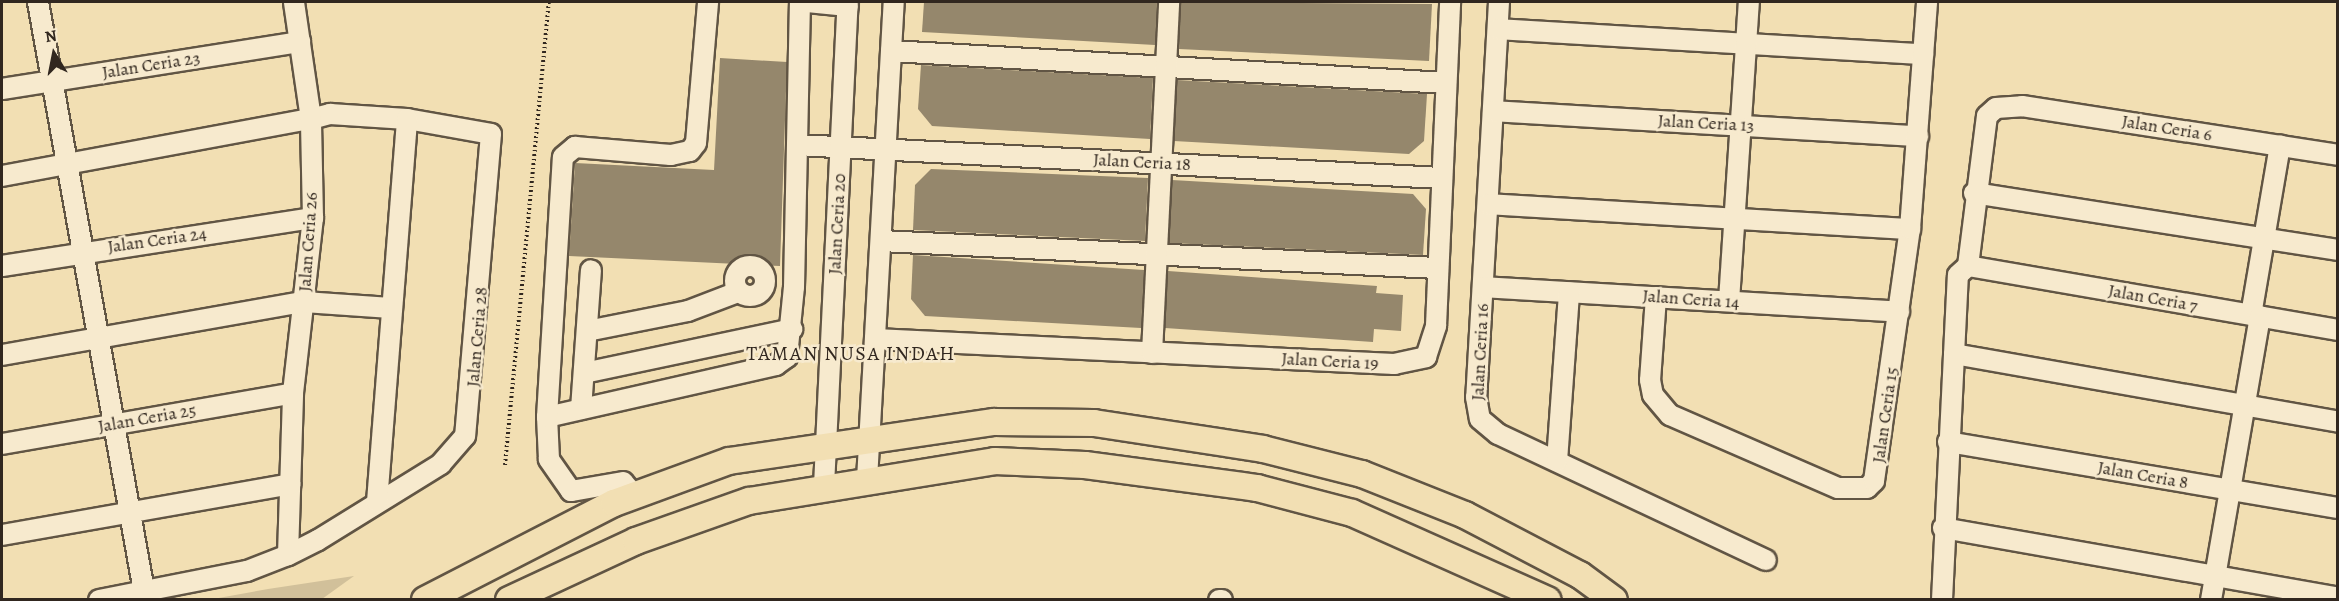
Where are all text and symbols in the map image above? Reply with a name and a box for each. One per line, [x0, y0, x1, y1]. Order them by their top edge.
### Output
north arrow [24, 24, 84, 84]
text: N [43, 24, 59, 48]
street label: Jalan Ceria 23 [100, 47, 202, 83]
street label: Jalan Ceria 13 [1657, 110, 1755, 136]
street label: Jalan Ceria 6 [2120, 110, 2214, 146]
street label: Jalan Ceria 18 [1093, 149, 1191, 175]
street label: Jalan Ceria 20 [824, 173, 850, 275]
street label: Jalan Ceria 26 [294, 192, 322, 292]
street label: Jalan Ceria 24 [106, 222, 208, 258]
street label: Jalan Ceria 7 [2107, 280, 2199, 316]
street label: Jalan Ceria 14 [1642, 285, 1740, 313]
street label: Jalan Ceria 28 [462, 286, 492, 388]
street label: Jalan Ceria 16 [1467, 303, 1493, 401]
district label: TAMAN NUSA INDAH [746, 341, 956, 365]
street label: Jalan Ceria 19 [1281, 348, 1379, 374]
street label: Jalan Ceria 15 [1868, 366, 1902, 464]
street label: Jalan Ceria 25 [96, 399, 198, 437]
street label: Jalan Ceria 8 [2096, 456, 2190, 494]

